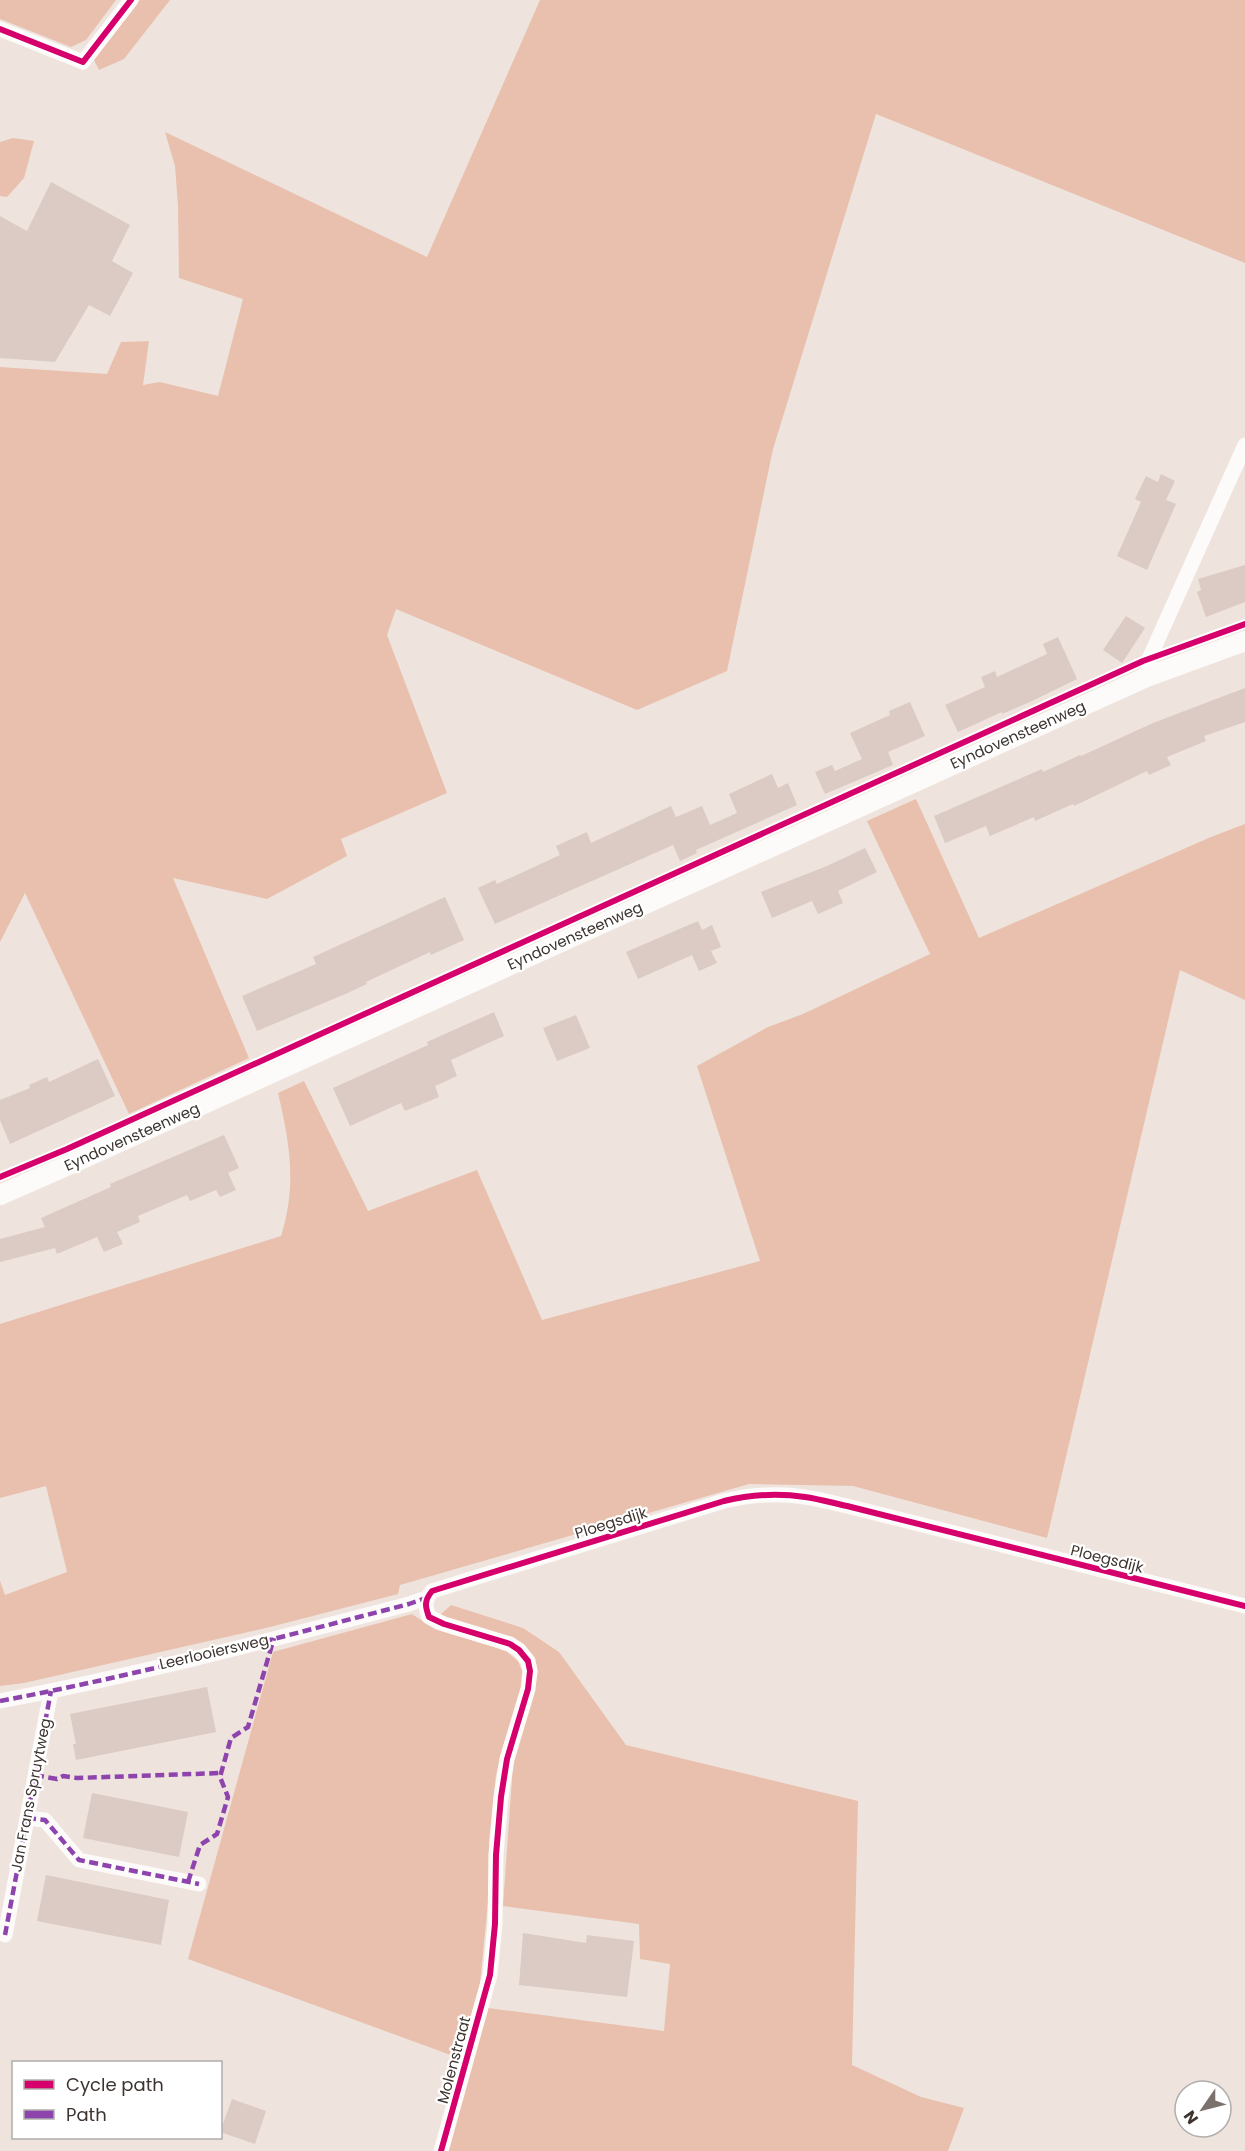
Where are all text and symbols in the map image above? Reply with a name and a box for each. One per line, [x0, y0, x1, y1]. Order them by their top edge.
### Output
street label: Eyndovensteenweg [947, 695, 1089, 774]
street label: Eyndovensteenweg [504, 896, 646, 975]
street label: Eyndovensteenweg [61, 1097, 203, 1176]
street label: Ploegsdijk [572, 1502, 650, 1543]
street label: Ploegsdijk [1068, 1539, 1146, 1578]
street label: Leerlooiersweg [157, 1629, 271, 1674]
street label: Jan Frans Spruytweg [5, 1716, 56, 1874]
street label: Molenstraat [432, 2014, 475, 2106]
legend [12, 2061, 222, 2139]
text: Cycle path [66, 2072, 164, 2097]
north arrow [1173, 2079, 1233, 2139]
text: Path [66, 2102, 107, 2127]
text: N [1178, 2106, 1204, 2129]

